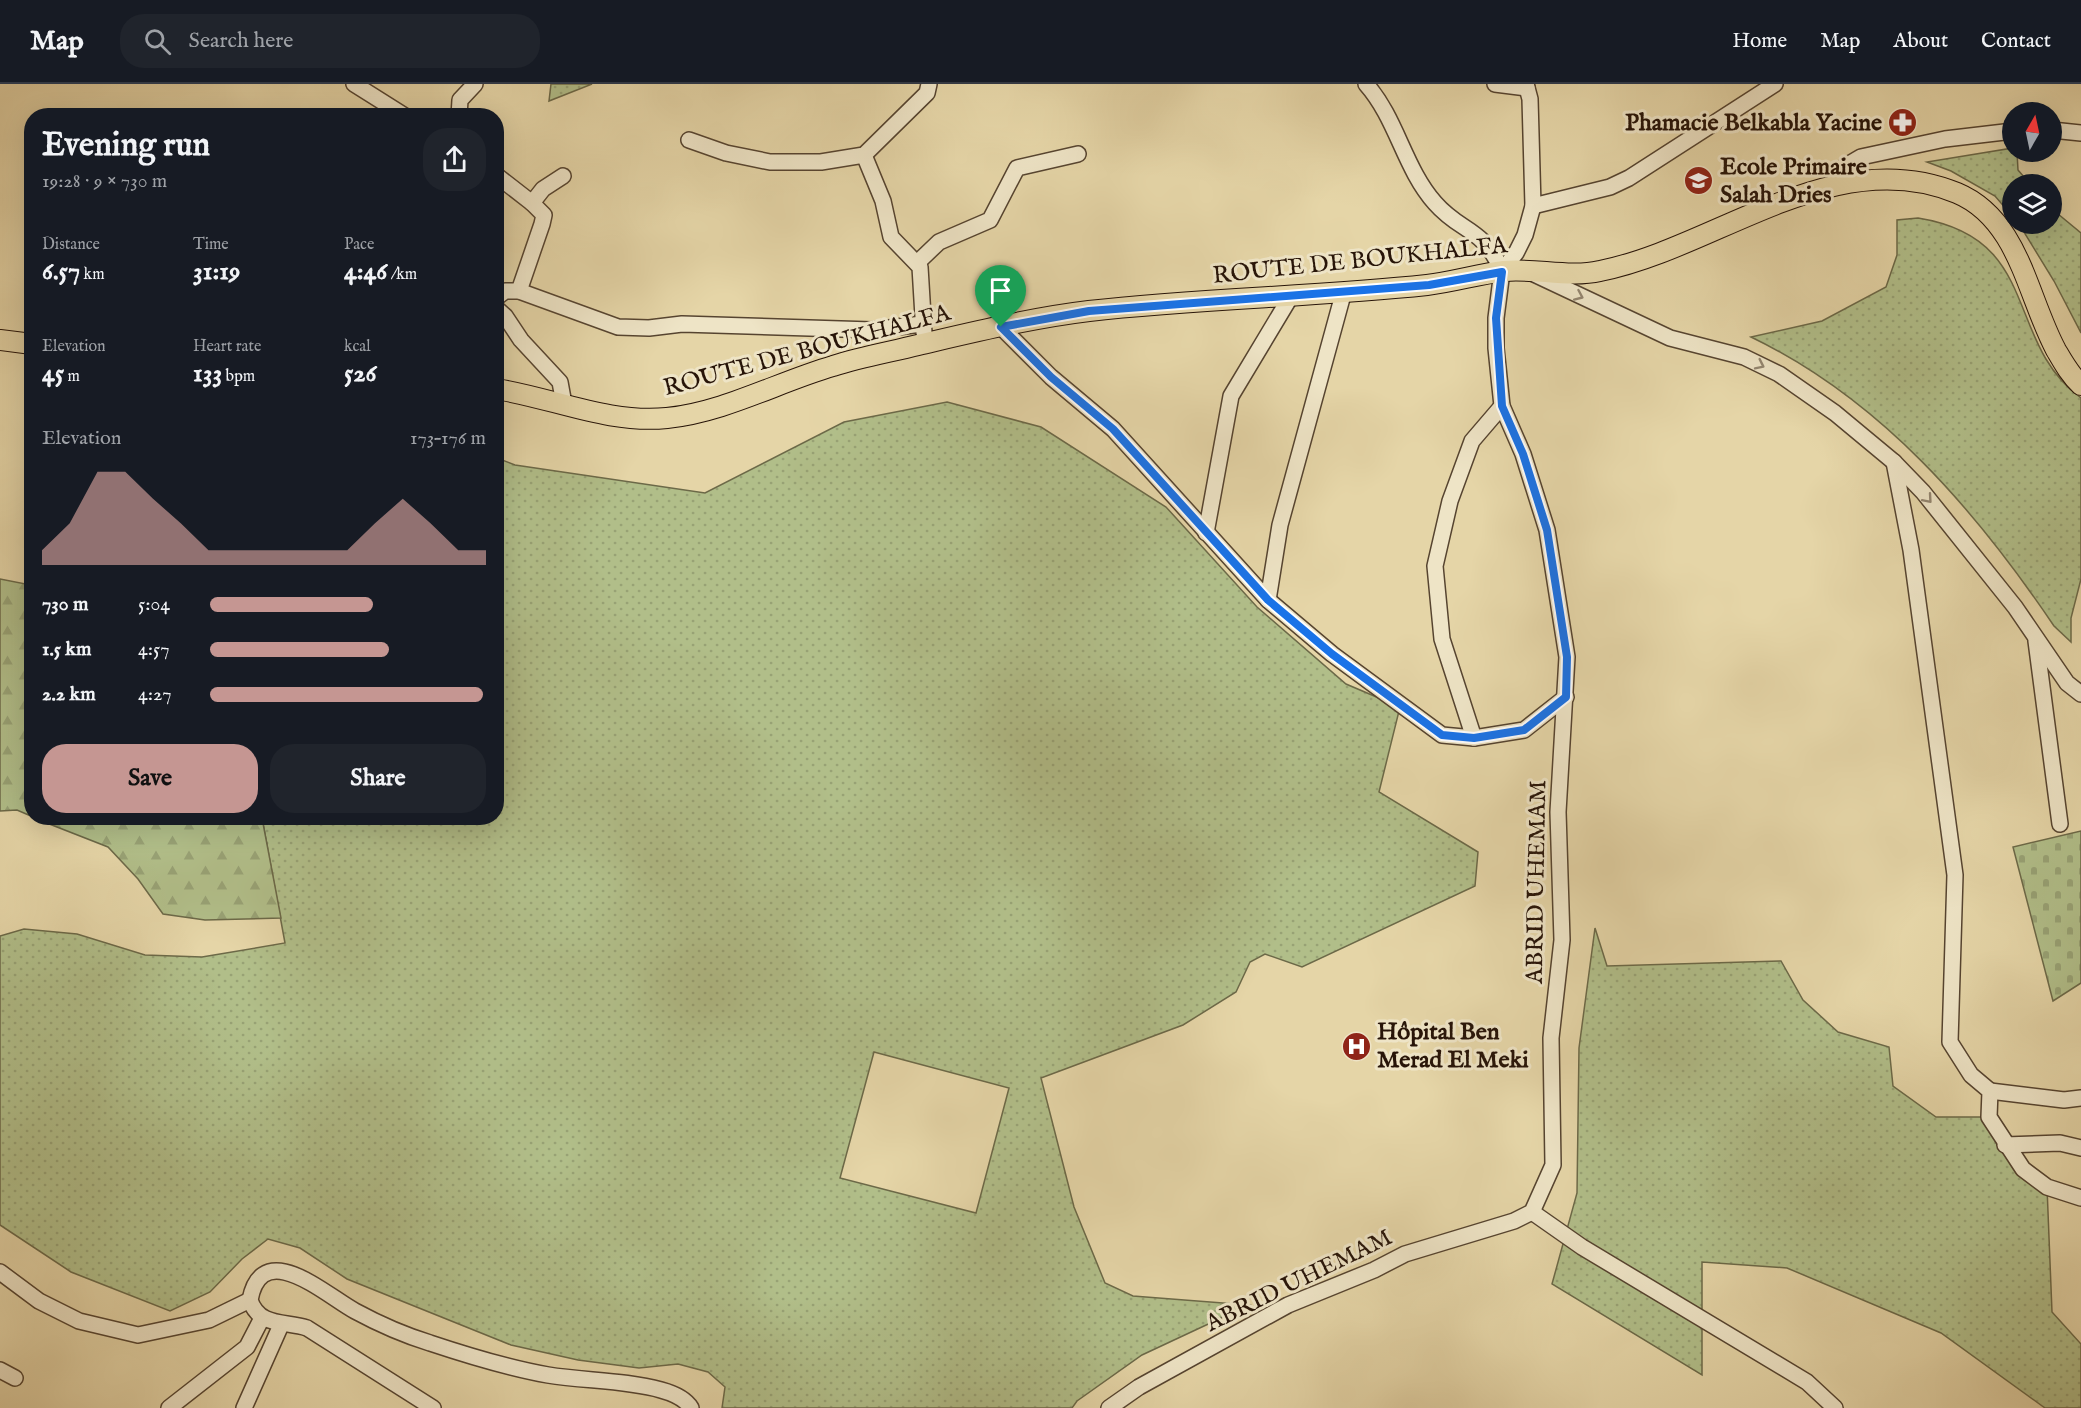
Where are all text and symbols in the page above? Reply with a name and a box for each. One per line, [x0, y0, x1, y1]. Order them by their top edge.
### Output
search box [120, 14, 540, 68]
text: Map [30, 24, 84, 59]
icon: search [141, 25, 174, 58]
text: Search here [189, 27, 293, 55]
text: Home [1732, 28, 1787, 55]
text: Map [1820, 28, 1860, 55]
text: About [1893, 28, 1948, 55]
text: Contact [1981, 28, 2051, 55]
north arrow [2002, 102, 2062, 162]
map controls [2002, 102, 2062, 234]
pharmacy icon: Phamacie Belkabla Yacine [1887, 107, 1919, 139]
place label: Phamacie Belkabla Yacine [1625, 108, 1882, 139]
text: Evening run [42, 125, 210, 167]
button: share [423, 128, 486, 191]
place label: Ecole Primaire Salah Dries [1720, 152, 1867, 211]
school or university icon: Ecole Primaire Salah Dries [1683, 165, 1715, 197]
text: 19:28 · 9 × 730 m [42, 169, 167, 194]
button: layers [2002, 174, 2062, 234]
street label: ROUTE DE BOUKHALFA [1211, 230, 1510, 292]
text: Distance [42, 235, 100, 255]
text: Time [193, 235, 229, 255]
text: Pace [344, 235, 374, 255]
text: 6.57 [42, 255, 80, 288]
text: 31:19 [193, 255, 240, 288]
text: 4:46 [344, 255, 387, 288]
text: km [80, 265, 105, 285]
text: /km [387, 265, 417, 285]
pin [975, 265, 1026, 327]
icon: arrive [984, 274, 1017, 307]
one-way arrow [1573, 289, 1584, 301]
street label: ROUTE DE BOUKHALFA [660, 298, 955, 404]
text: Elevation [42, 337, 105, 357]
text: Heart rate [193, 337, 261, 357]
text: kcal [344, 337, 371, 357]
text: 45 [42, 357, 64, 390]
text: 133 [193, 357, 222, 390]
text: 526 [344, 357, 377, 390]
one-way arrow [1754, 358, 1765, 369]
text: m [64, 367, 80, 387]
text: bpm [222, 367, 255, 387]
text: Elevation [42, 426, 121, 451]
text: 173–176 m [410, 426, 486, 451]
one-way arrow [1921, 492, 1932, 503]
text: 730 m [42, 592, 88, 617]
text: 5:04 [138, 592, 170, 617]
text: 1.5 km [42, 637, 92, 662]
text: 4:57 [138, 637, 170, 662]
text: 2.2 km [42, 682, 96, 707]
text: 4:27 [138, 682, 172, 707]
button: Save [42, 744, 258, 813]
button: Share [270, 744, 486, 813]
street label: ABRID UHEMAM [1520, 780, 1554, 985]
place label: Hôpital Ben Merad El Meki [1377, 1017, 1529, 1076]
hospital icon: Hôpital Ben Merad El Meki [1340, 1030, 1372, 1062]
street label: ABRID UHEMAM [1200, 1222, 1397, 1340]

